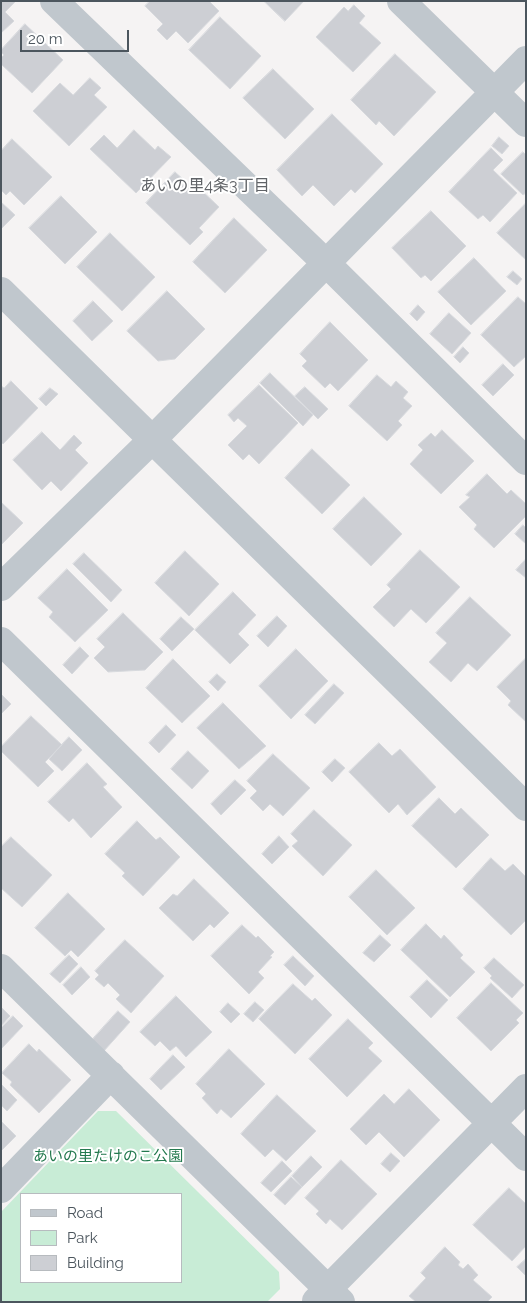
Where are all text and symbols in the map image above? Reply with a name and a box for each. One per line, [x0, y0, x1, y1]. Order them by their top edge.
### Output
scale bar [22, 20, 131, 52]
text: 20 m [28, 30, 63, 48]
district label: あいの里4条3丁目 [140, 176, 270, 196]
park label: あいの里たけのこ公園 [33, 1147, 183, 1165]
legend [20, 1193, 182, 1283]
text: Road [67, 1204, 103, 1222]
text: Park [67, 1229, 98, 1247]
text: Building [67, 1254, 124, 1272]

